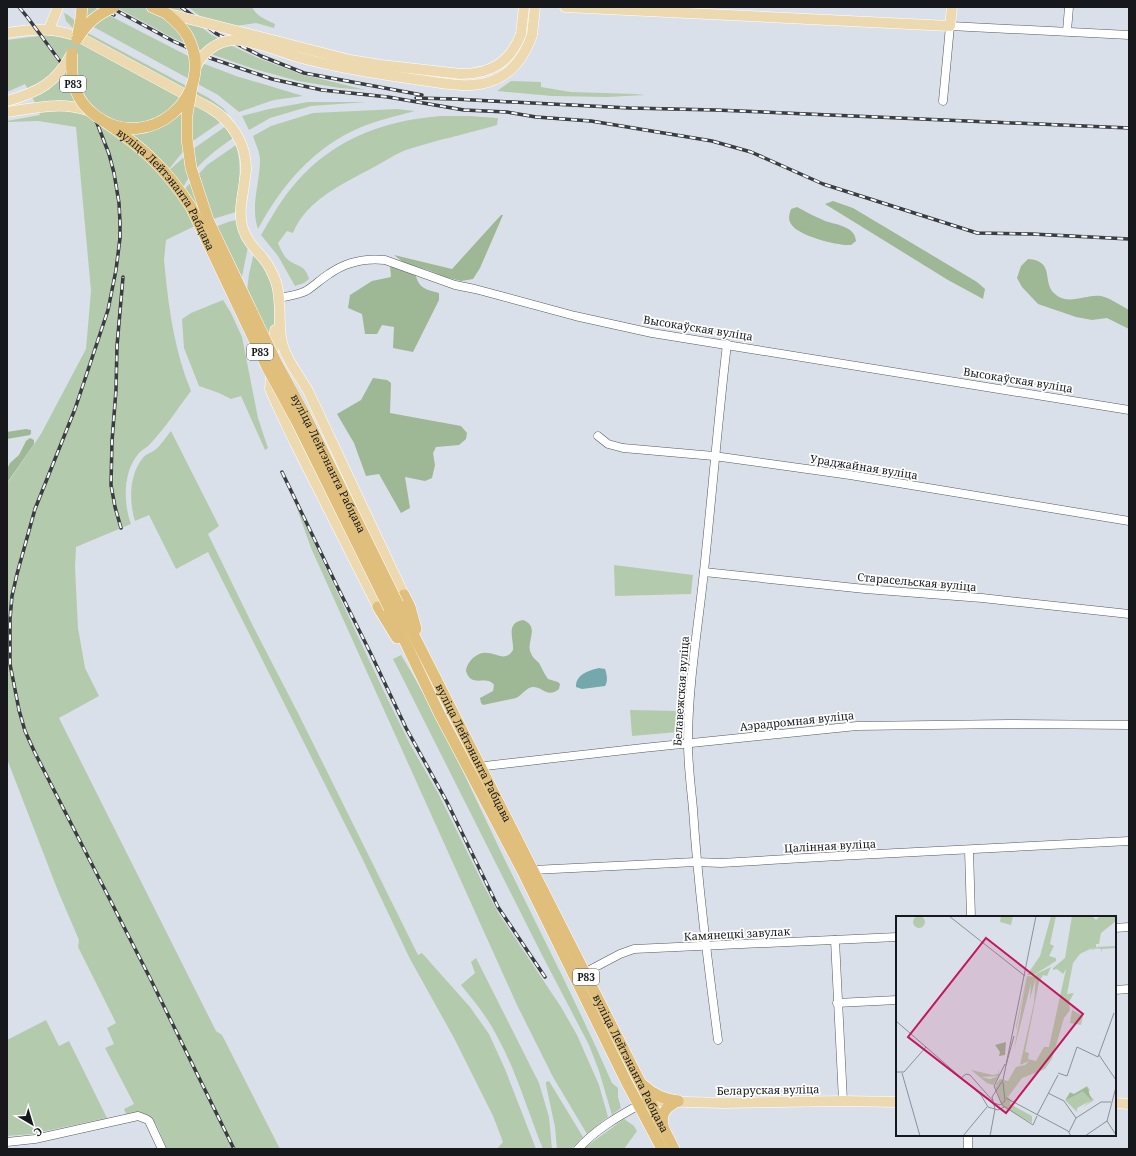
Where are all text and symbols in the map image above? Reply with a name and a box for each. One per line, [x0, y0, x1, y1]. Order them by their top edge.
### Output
road number: Р83 [60, 76, 86, 92]
street label: вуліца Лейтэнанта Рабцава [114, 125, 218, 253]
street label: Высокаўская вуліца [642, 311, 754, 344]
road number: Р83 [247, 344, 273, 360]
street label: Высокаўская вуліца [962, 363, 1074, 396]
street label: вуліца Лейтэнанта Рабцава [288, 391, 370, 535]
street label: Ураджайная вуліца [809, 451, 919, 482]
street label: Старасельская вуліца [857, 569, 977, 594]
street label: Белавежская вуліца [669, 635, 692, 747]
street label: вуліца Лейтэнанта Рабцава [433, 681, 515, 825]
street label: Аэрадромная вуліца [739, 707, 855, 734]
street label: Цалінная вуліца [784, 836, 876, 855]
inset map [896, 916, 1116, 1136]
street label: Камянецкі завулак [683, 923, 791, 944]
road number: Р83 [573, 969, 599, 985]
street label: вуліца Лейтэнанта Рабцава [590, 991, 672, 1135]
street label: Беларуская вуліца [716, 1081, 820, 1098]
north arrow [12, 1104, 52, 1144]
text: С [31, 1124, 46, 1140]

